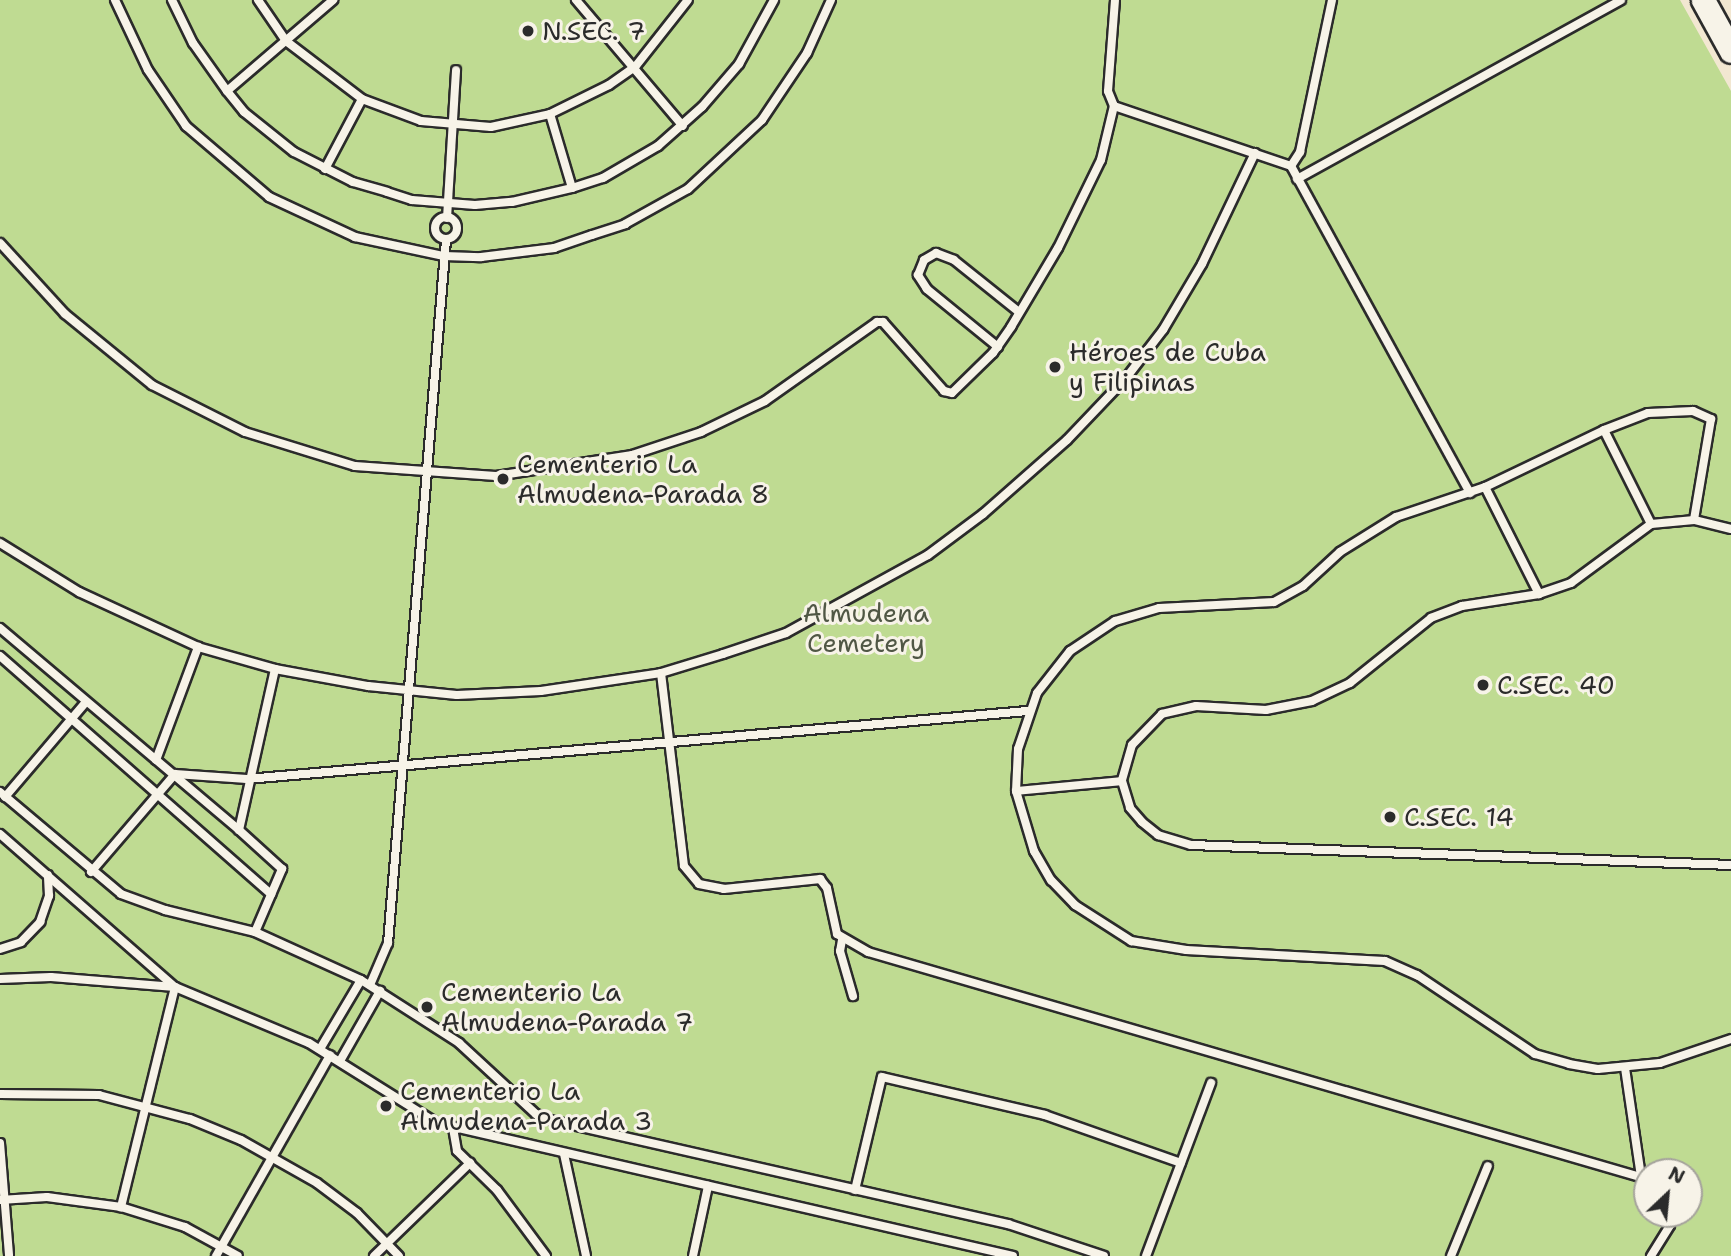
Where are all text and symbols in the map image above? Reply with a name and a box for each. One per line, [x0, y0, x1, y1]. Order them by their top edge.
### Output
place label: N.SEC. 7 [542, 15, 645, 47]
marker: N.SEC. 7 [520, 23, 536, 39]
place label: Héroes de Cuba y Filipinas [1069, 336, 1266, 398]
marker: Héroes de Cuba y Filipinas [1047, 359, 1063, 375]
place label: Cementerio La Almudena-Parada 8 [517, 448, 769, 510]
marker: Cementerio La Almudena-Parada 8 [495, 471, 511, 487]
park label: Almudena Cemetery [803, 597, 929, 658]
place label: C.SEC. 40 [1497, 669, 1615, 701]
marker: C.SEC. 40 [1475, 677, 1491, 693]
place label: C.SEC. 14 [1404, 801, 1514, 833]
marker: C.SEC. 14 [1382, 809, 1398, 825]
place label: Cementerio La Almudena-Parada 7 [441, 976, 693, 1038]
marker: Cementerio La Almudena-Parada 7 [419, 999, 435, 1015]
place label: Cementerio La Almudena-Parada 3 [400, 1075, 652, 1136]
marker: Cementerio La Almudena-Parada 3 [378, 1098, 394, 1114]
north arrow [1633, 1158, 1703, 1228]
text: N [1664, 1161, 1689, 1190]

